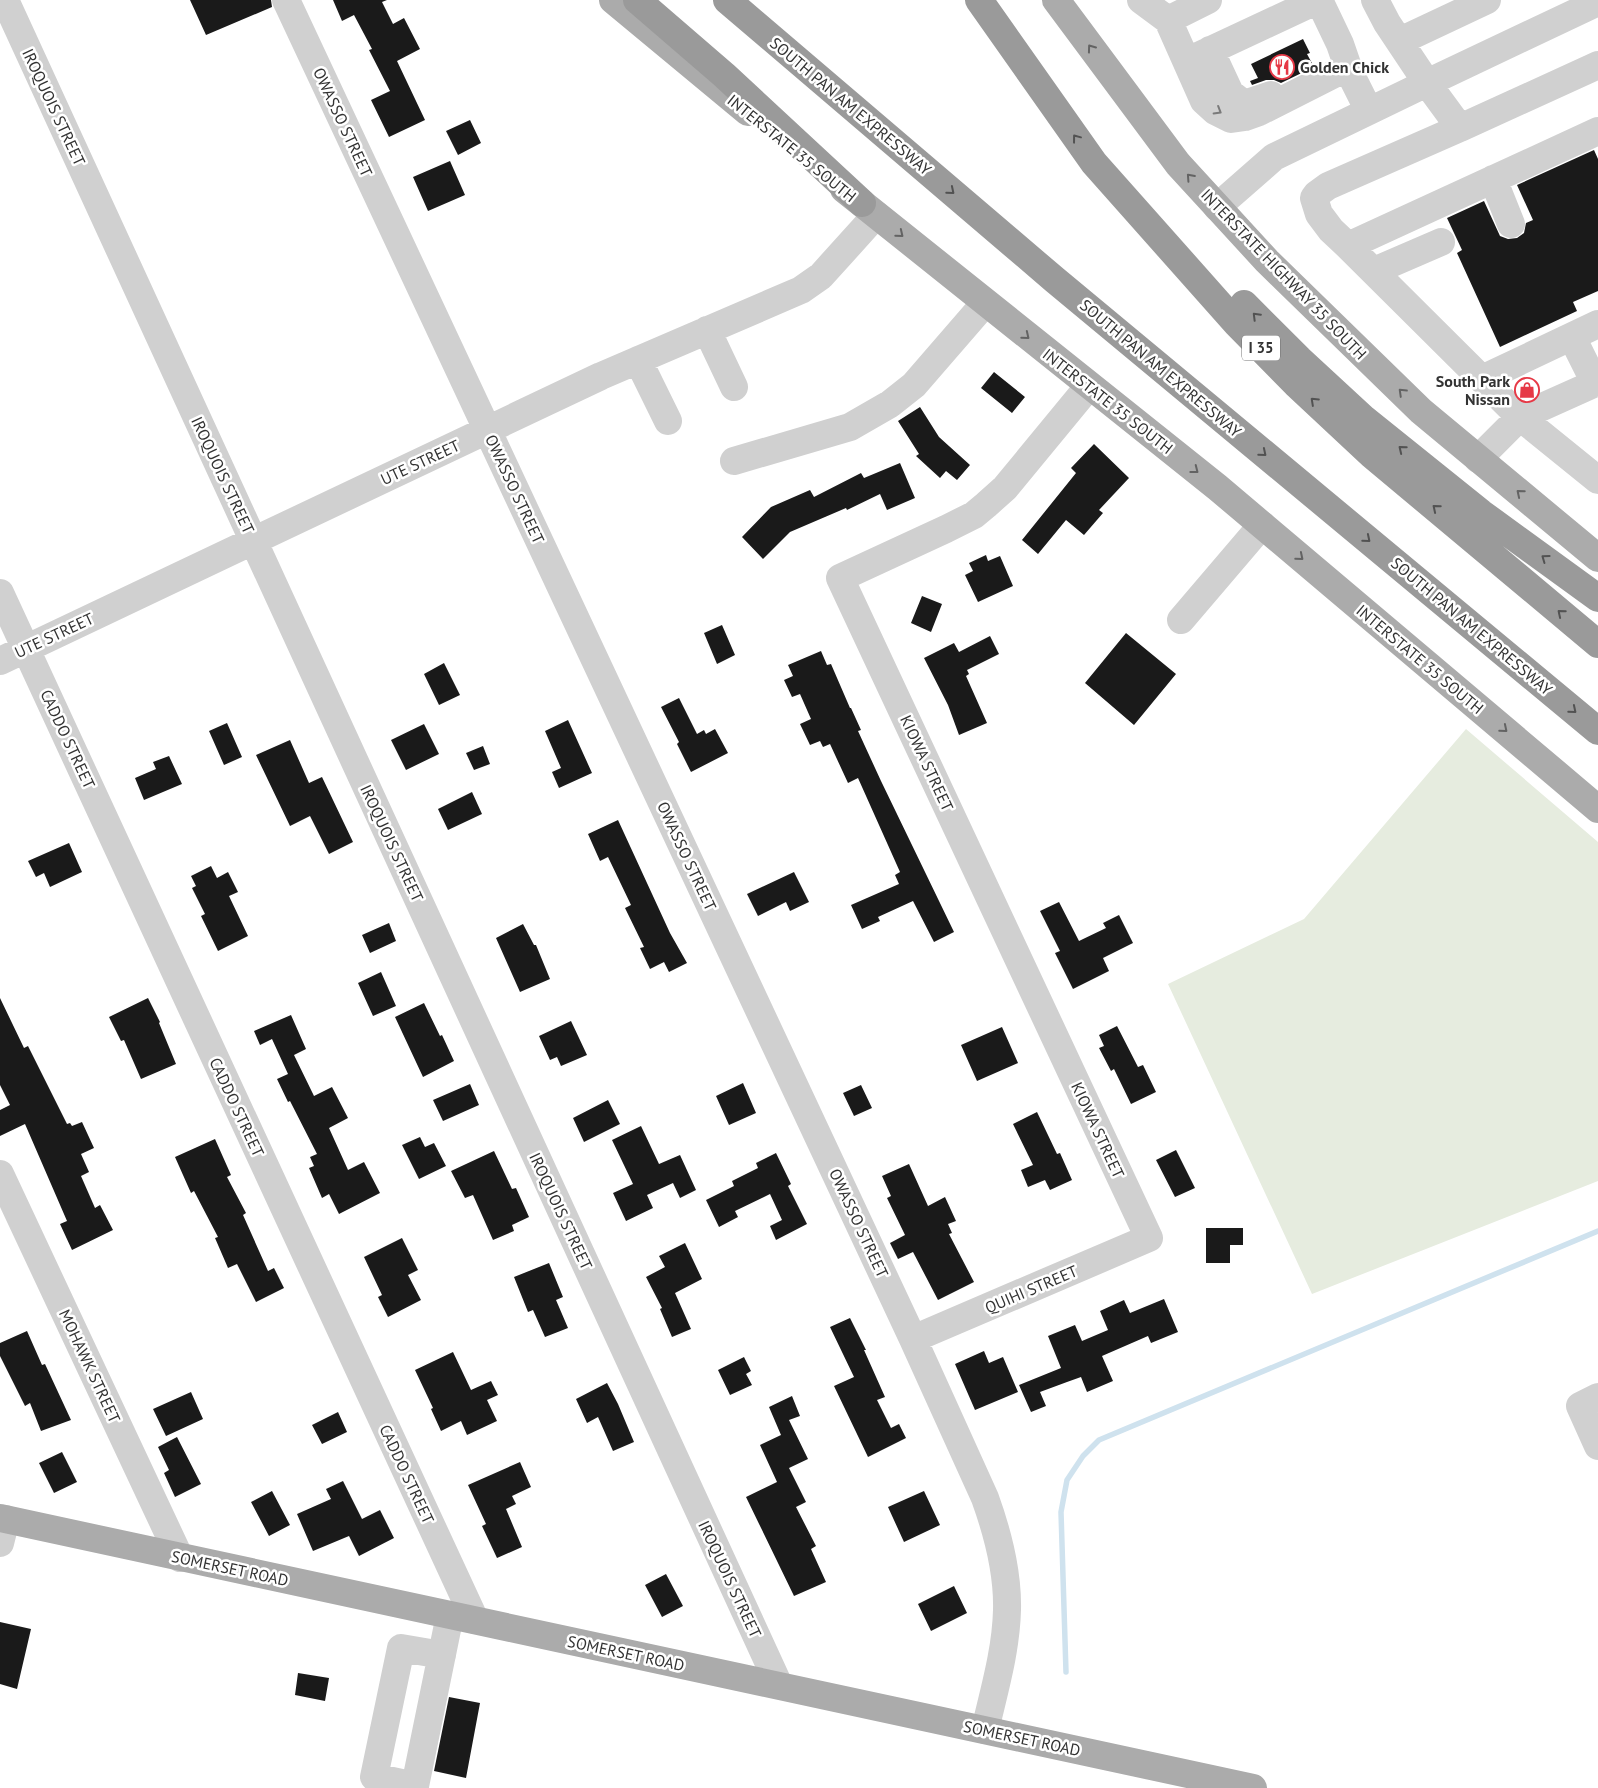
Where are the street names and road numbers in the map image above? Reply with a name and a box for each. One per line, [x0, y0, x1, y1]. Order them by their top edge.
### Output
street label: SOUTH PAN AM EXPRESSWAY [766, 33, 936, 179]
street label: IROQUOIS STREET [18, 45, 90, 169]
street label: OWASSO STREET [309, 64, 377, 180]
street label: INTERSTATE 35 SOUTH [724, 90, 860, 206]
street label: INTERSTATE HIGHWAY 35 SOUTH [1197, 184, 1371, 364]
street label: SOUTH PAN AM EXPRESSWAY [1076, 295, 1246, 441]
road number: I 35 [1242, 336, 1280, 360]
street label: INTERSTATE 35 SOUTH [1039, 344, 1177, 458]
street label: IROQUOIS STREET [187, 413, 259, 537]
street label: OWASSO STREET [481, 431, 549, 547]
street label: UTE STREET [377, 435, 463, 489]
street label: SOUTH PAN AM EXPRESSWAY [1387, 553, 1557, 699]
street label: INTERSTATE 35 SOUTH [1352, 600, 1488, 718]
street label: UTE STREET [11, 608, 97, 662]
street label: CADDO STREET [36, 686, 100, 792]
street label: KIOWA STREET [896, 712, 958, 814]
street label: IROQUOIS STREET [356, 781, 428, 905]
street label: OWASSO STREET [653, 798, 721, 914]
street label: CADDO STREET [205, 1054, 269, 1160]
street label: KIOWA STREET [1067, 1079, 1129, 1181]
street label: IROQUOIS STREET [525, 1149, 597, 1273]
street label: OWASSO STREET [825, 1165, 893, 1281]
street label: QUIHI STREET [982, 1260, 1080, 1317]
street label: MOHAWK STREET [55, 1306, 125, 1426]
street label: CADDO STREET [375, 1421, 439, 1527]
street label: IROQUOIS STREET [694, 1517, 766, 1641]
street label: SOMERSET ROAD [170, 1546, 290, 1590]
street label: SOMERSET ROAD [566, 1631, 686, 1675]
street label: SOMERSET ROAD [962, 1716, 1082, 1760]

